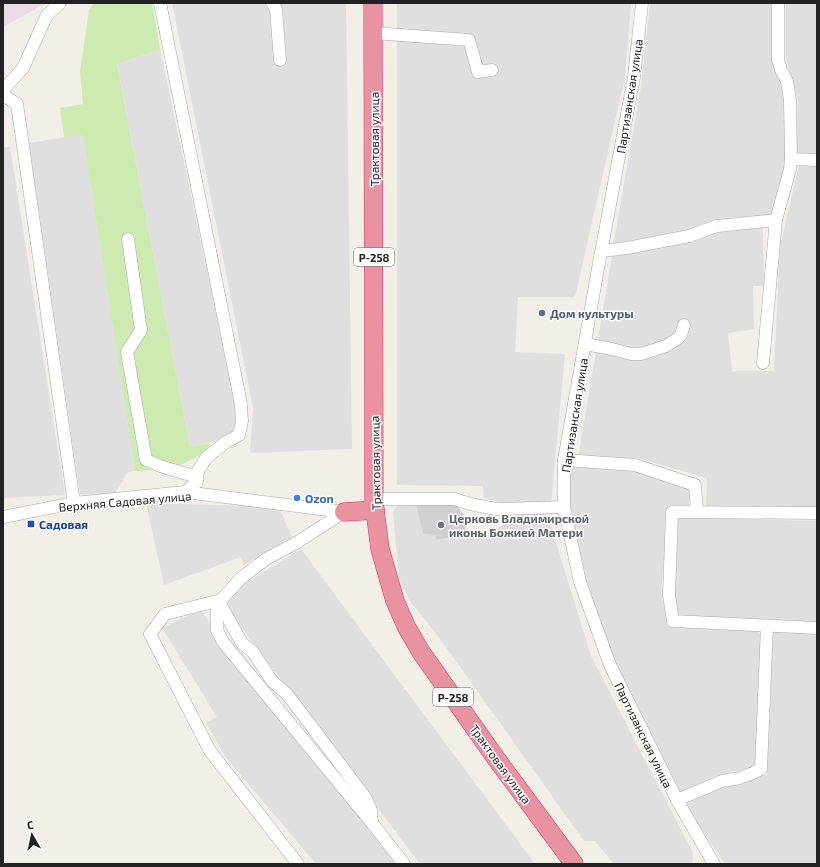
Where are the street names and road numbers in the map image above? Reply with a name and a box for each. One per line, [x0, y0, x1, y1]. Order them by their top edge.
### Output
street label: Партизанская улица [613, 38, 646, 154]
street label: Трактовая улица [367, 92, 382, 186]
road number: Р-258 [354, 248, 394, 266]
street label: Партизанская улица [558, 357, 591, 473]
street label: Трактовая улица [367, 416, 384, 510]
street label: Верхняя Садовая улица [58, 488, 192, 515]
street label: Партизанская улица [611, 680, 676, 791]
road number: Р-258 [433, 688, 473, 706]
street label: Трактовая улица [467, 722, 534, 807]

